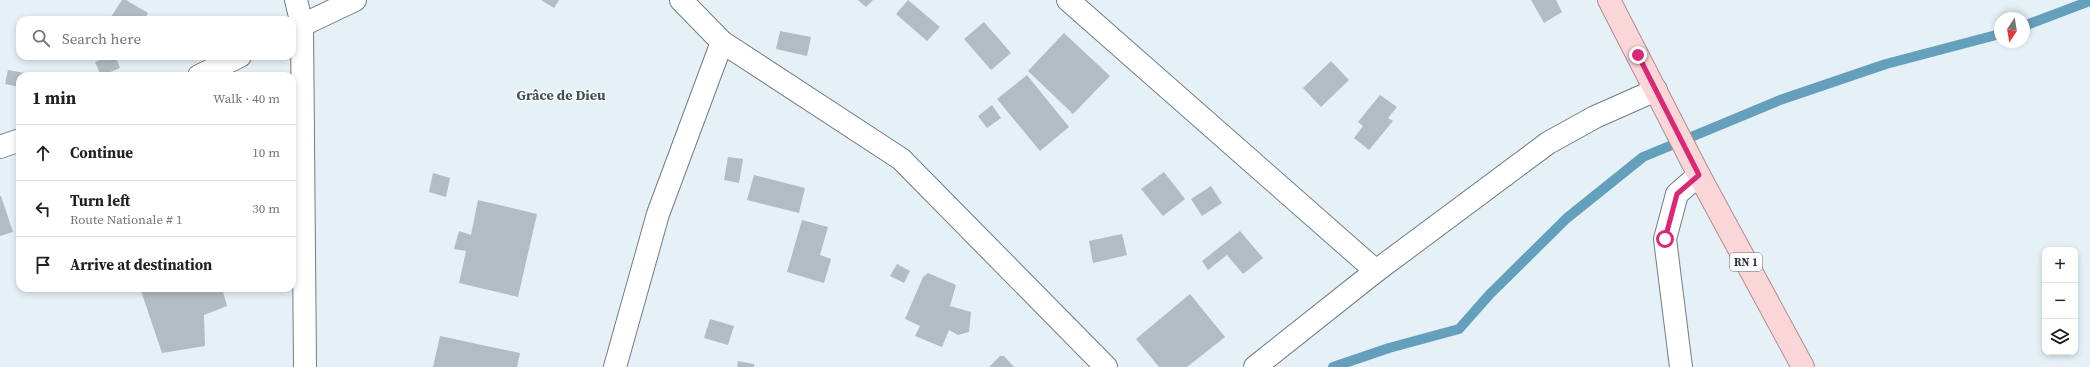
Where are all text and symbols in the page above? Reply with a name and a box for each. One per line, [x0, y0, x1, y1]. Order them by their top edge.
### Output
north arrow [1994, 12, 2030, 48]
search box [16, 16, 296, 60]
icon: search [30, 27, 52, 49]
text: Search here [62, 28, 141, 49]
route end [1629, 46, 1647, 64]
district label: Grâce de Dieu [516, 85, 606, 105]
text: 1 min [32, 86, 76, 110]
text: Walk · 40 m [213, 90, 280, 107]
icon: ahead [32, 142, 54, 164]
text: Continue [70, 142, 133, 163]
text: 10 m [252, 144, 280, 161]
text: Turn left [70, 190, 130, 211]
icon: left [32, 198, 54, 220]
text: 30 m [252, 200, 280, 217]
text: Route Nationale # 1 [70, 211, 182, 228]
route start [1656, 230, 1674, 248]
map controls [2042, 247, 2078, 355]
button: + [2042, 247, 2078, 283]
road number: RN 1 [1730, 253, 1762, 271]
icon: arrive [32, 254, 54, 276]
text: Arrive at destination [70, 254, 212, 275]
button: − [2042, 283, 2078, 319]
button: layers [2042, 319, 2078, 355]

